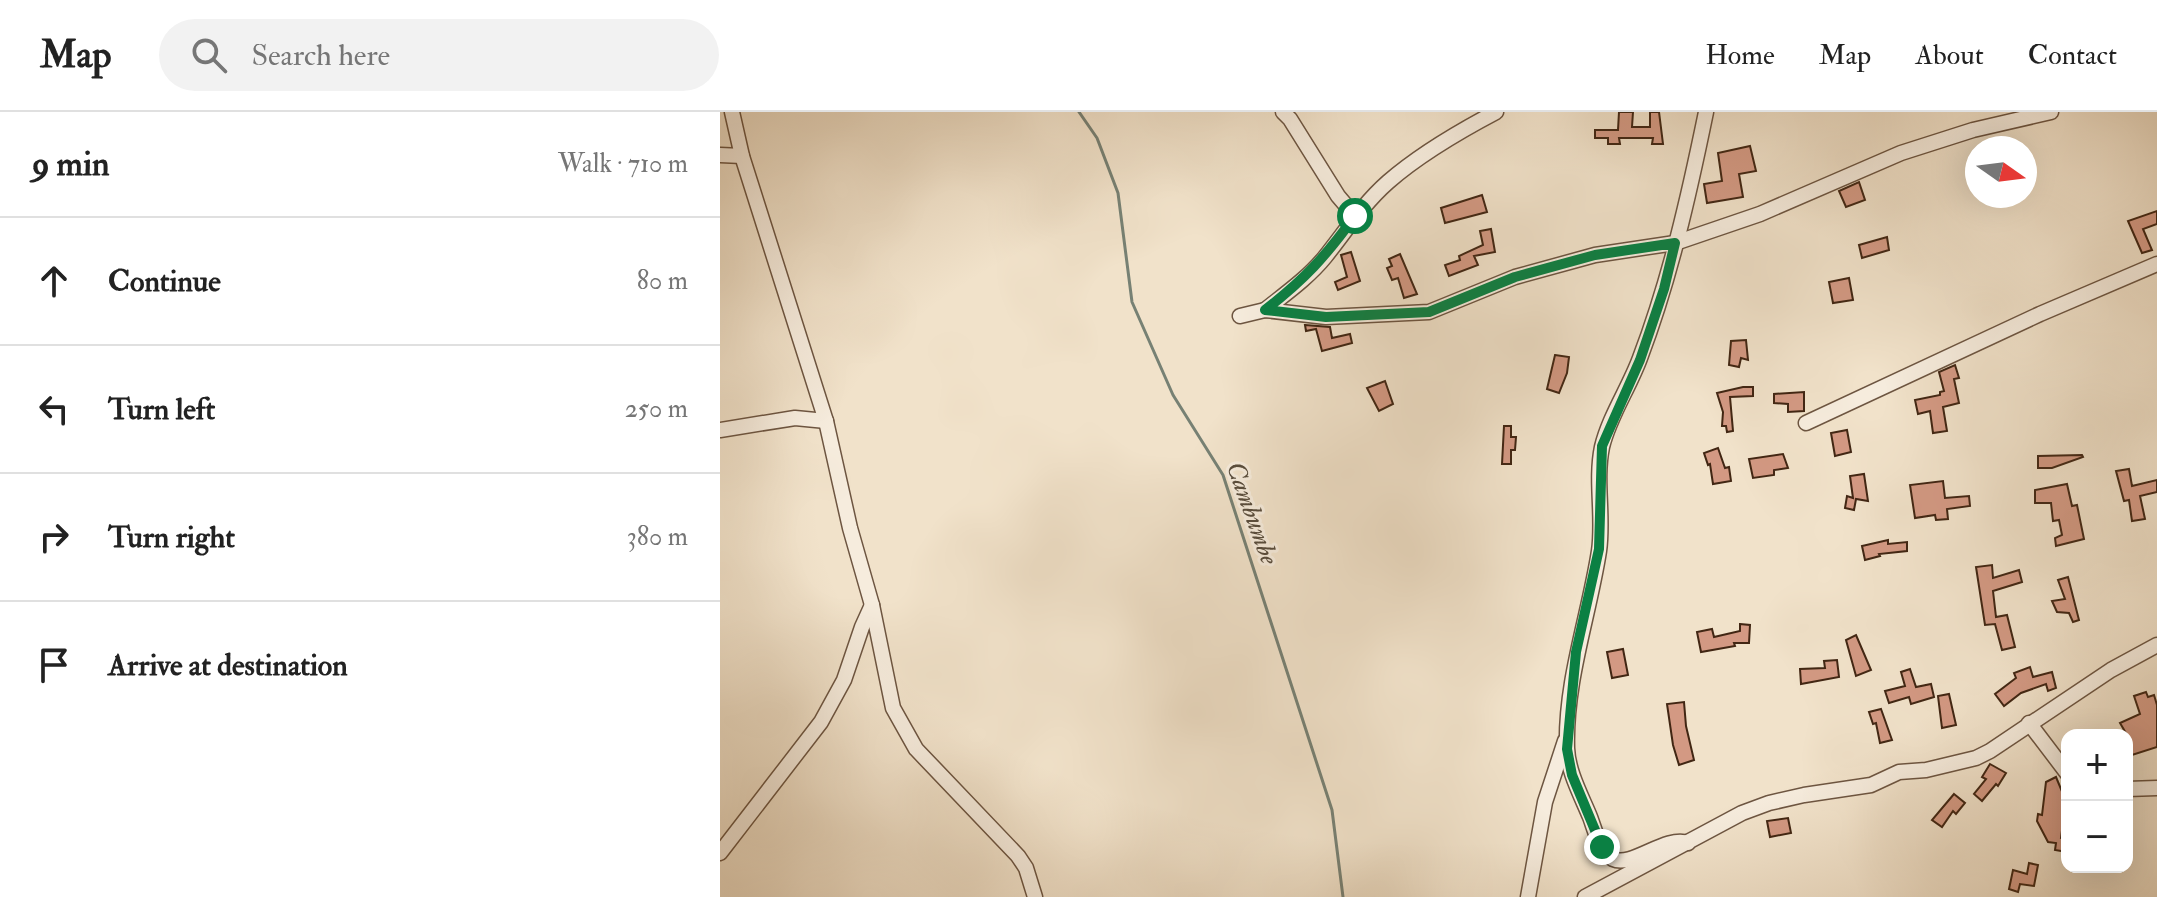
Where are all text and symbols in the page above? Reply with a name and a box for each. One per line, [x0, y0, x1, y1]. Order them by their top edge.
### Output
search box [159, 19, 719, 91]
text: Map [40, 31, 111, 79]
icon: search [187, 33, 231, 77]
text: Search here [251, 37, 390, 74]
text: Home [1705, 38, 1775, 73]
text: Map [1819, 38, 1871, 73]
text: About [1915, 38, 1984, 73]
text: Contact [2028, 38, 2117, 73]
north arrow [1965, 136, 2037, 208]
text: 9 min [32, 143, 110, 186]
text: Walk · 710 m [558, 148, 688, 180]
route start [1337, 198, 1373, 234]
icon: ahead [32, 259, 76, 303]
text: Continue [108, 263, 221, 300]
text: 80 m [637, 265, 688, 297]
icon: left [32, 387, 76, 431]
text: Turn left [108, 391, 215, 428]
text: 250 m [625, 393, 688, 425]
water label: Cambumbe [1219, 457, 1285, 569]
icon: right [32, 515, 76, 559]
text: Turn right [108, 519, 235, 556]
text: 380 m [627, 521, 688, 553]
icon: arrive [32, 643, 76, 687]
text: Arrive at destination [108, 647, 348, 684]
map controls [2061, 729, 2133, 873]
button: + [2061, 729, 2133, 801]
button: − [2061, 801, 2133, 873]
route end [1584, 829, 1620, 865]

